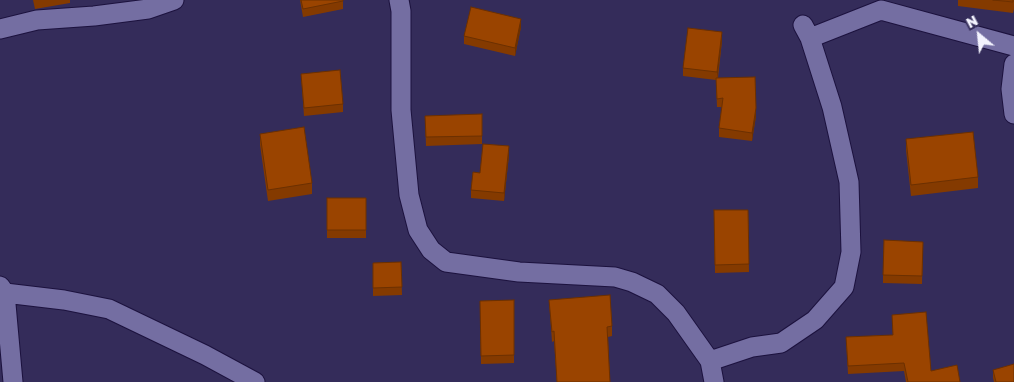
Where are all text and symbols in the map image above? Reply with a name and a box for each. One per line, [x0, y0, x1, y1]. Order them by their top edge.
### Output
north arrow [954, 10, 1004, 60]
text: N [963, 11, 980, 31]

